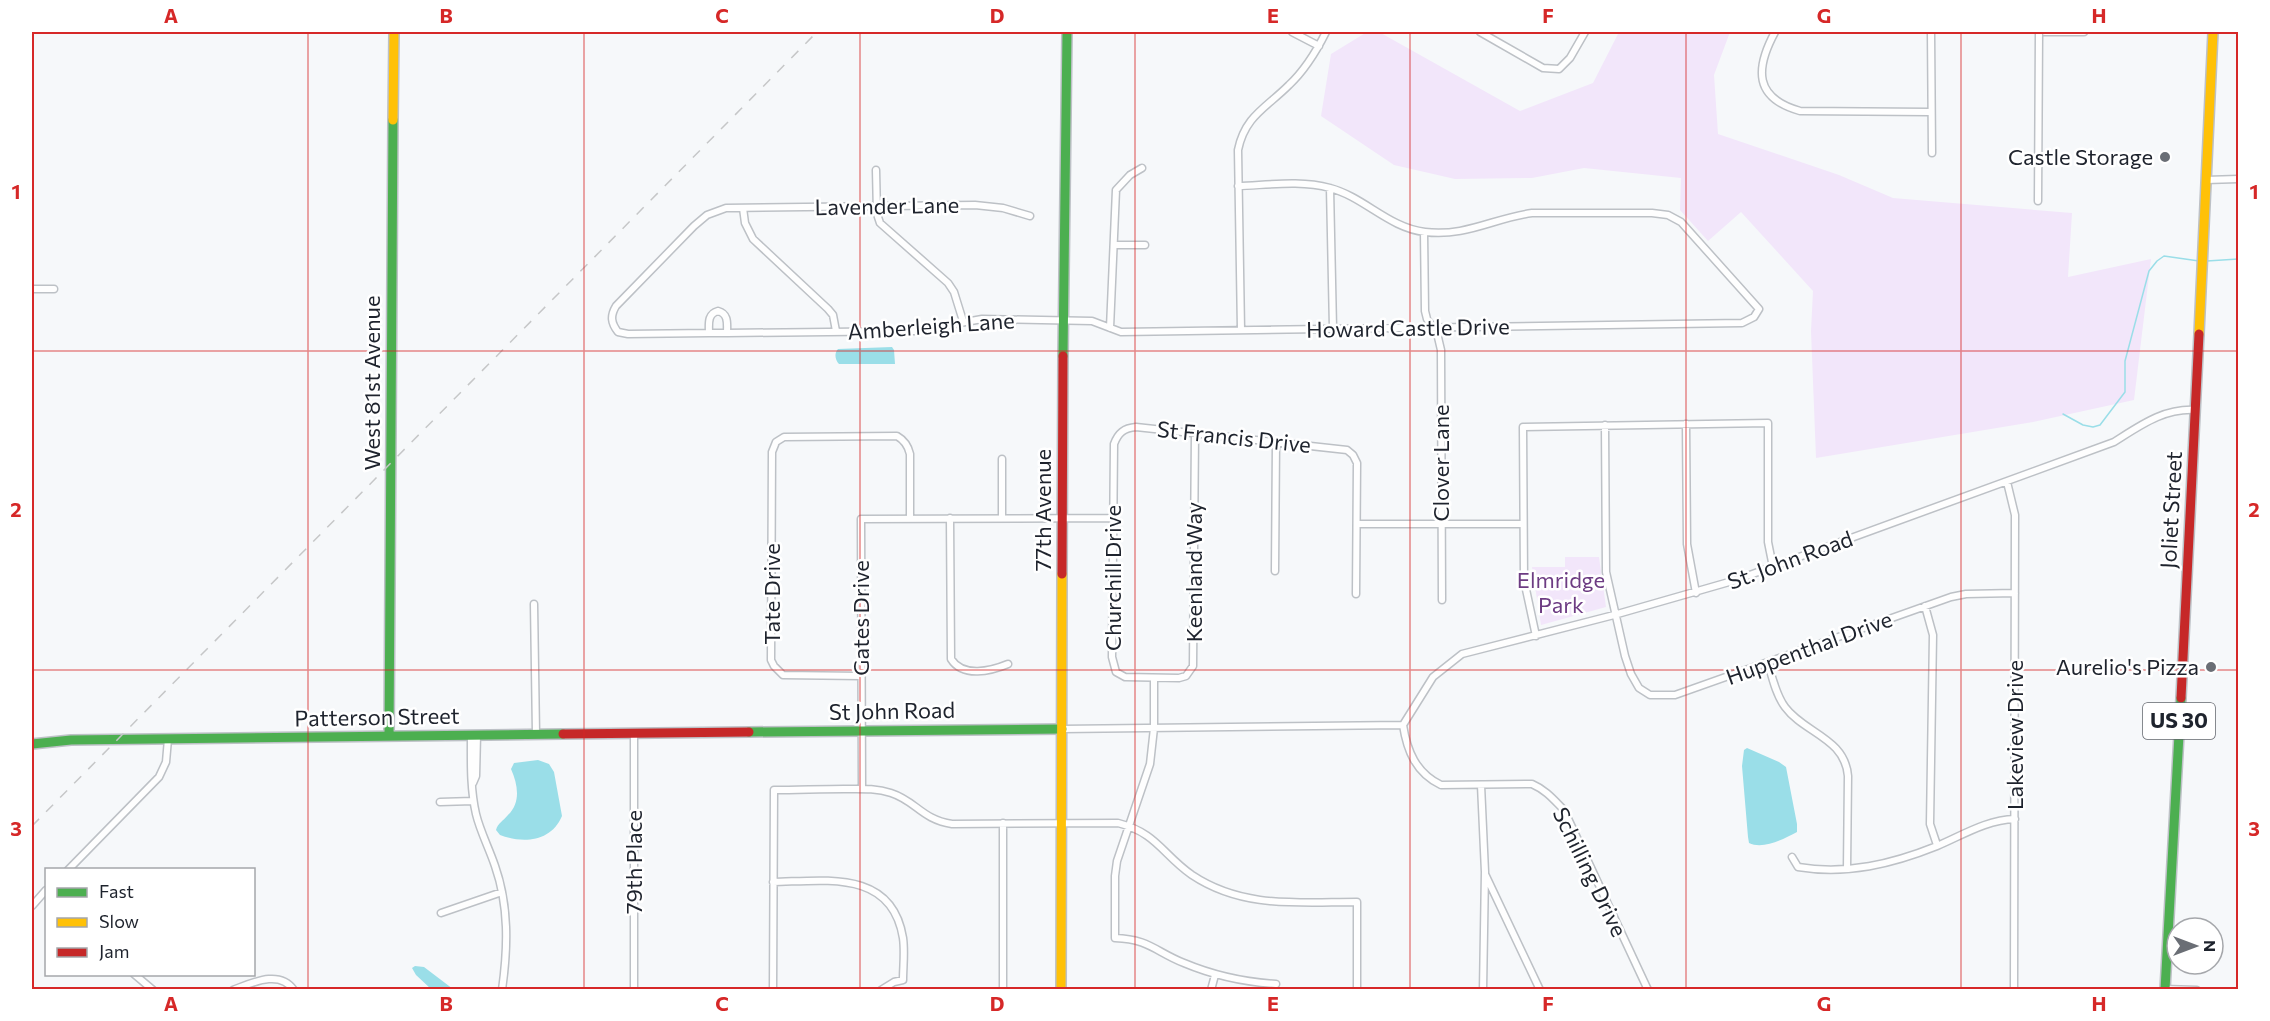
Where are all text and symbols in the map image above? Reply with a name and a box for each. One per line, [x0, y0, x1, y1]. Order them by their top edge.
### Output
text: A [164, 3, 178, 27]
text: B [439, 3, 453, 27]
text: C [715, 3, 729, 27]
text: D [990, 3, 1004, 27]
text: E [1267, 3, 1279, 27]
text: F [1542, 3, 1554, 27]
text: G [1817, 3, 1831, 27]
text: H [2092, 3, 2107, 27]
place label: Castle Storage [2008, 143, 2153, 170]
marker: Castle Storage [2158, 150, 2172, 164]
text: 1 [11, 179, 21, 203]
text: 1 [2249, 179, 2259, 203]
street label: Lavender Lane [814, 191, 960, 220]
street label: West 81st Avenue [358, 296, 385, 470]
street label: Amberleigh Lane [846, 306, 1016, 345]
street label: Howard Castle Drive [1306, 312, 1510, 343]
street label: Clover Lane [1427, 404, 1454, 522]
street label: St Francis Drive [1156, 415, 1312, 458]
street label: 77th Avenue [1029, 449, 1056, 571]
street label: Joliet Street [2154, 451, 2187, 569]
text: 2 [10, 497, 22, 521]
text: 2 [2248, 497, 2260, 521]
street label: Keenland Way [1180, 502, 1207, 642]
street label: Churchill Drive [1099, 505, 1126, 651]
street label: St. John Road [1723, 524, 1856, 595]
street label: Tate Drive [758, 543, 785, 645]
street label: Gates Drive [847, 560, 874, 676]
park label: Elmridge Park [1517, 566, 1605, 618]
street label: Huppenthal Drive [1722, 605, 1896, 690]
place label: Aurelio's Pizza [2056, 653, 2199, 680]
street label: Lakeview Drive [2001, 660, 2028, 810]
marker: Aurelio's Pizza [2204, 660, 2218, 674]
street label: St John Road [829, 696, 955, 725]
street label: Patterson Street [294, 702, 460, 731]
road number: US 30 [2143, 703, 2215, 739]
street label: Schilling Drive [1547, 803, 1633, 941]
street label: 79th Place [620, 810, 647, 914]
text: 3 [10, 816, 22, 840]
text: 3 [2248, 816, 2260, 840]
legend [45, 868, 255, 976]
text: Fast [99, 880, 134, 902]
text: Slow [99, 910, 139, 932]
north arrow [2165, 916, 2225, 976]
text: Jam [99, 940, 129, 962]
text: N [2201, 940, 2220, 952]
text: A [164, 991, 178, 1015]
text: B [439, 991, 453, 1015]
text: C [715, 991, 729, 1015]
text: D [990, 991, 1004, 1015]
text: E [1267, 991, 1279, 1015]
text: F [1542, 991, 1554, 1015]
text: G [1817, 991, 1831, 1015]
text: H [2092, 991, 2107, 1015]

